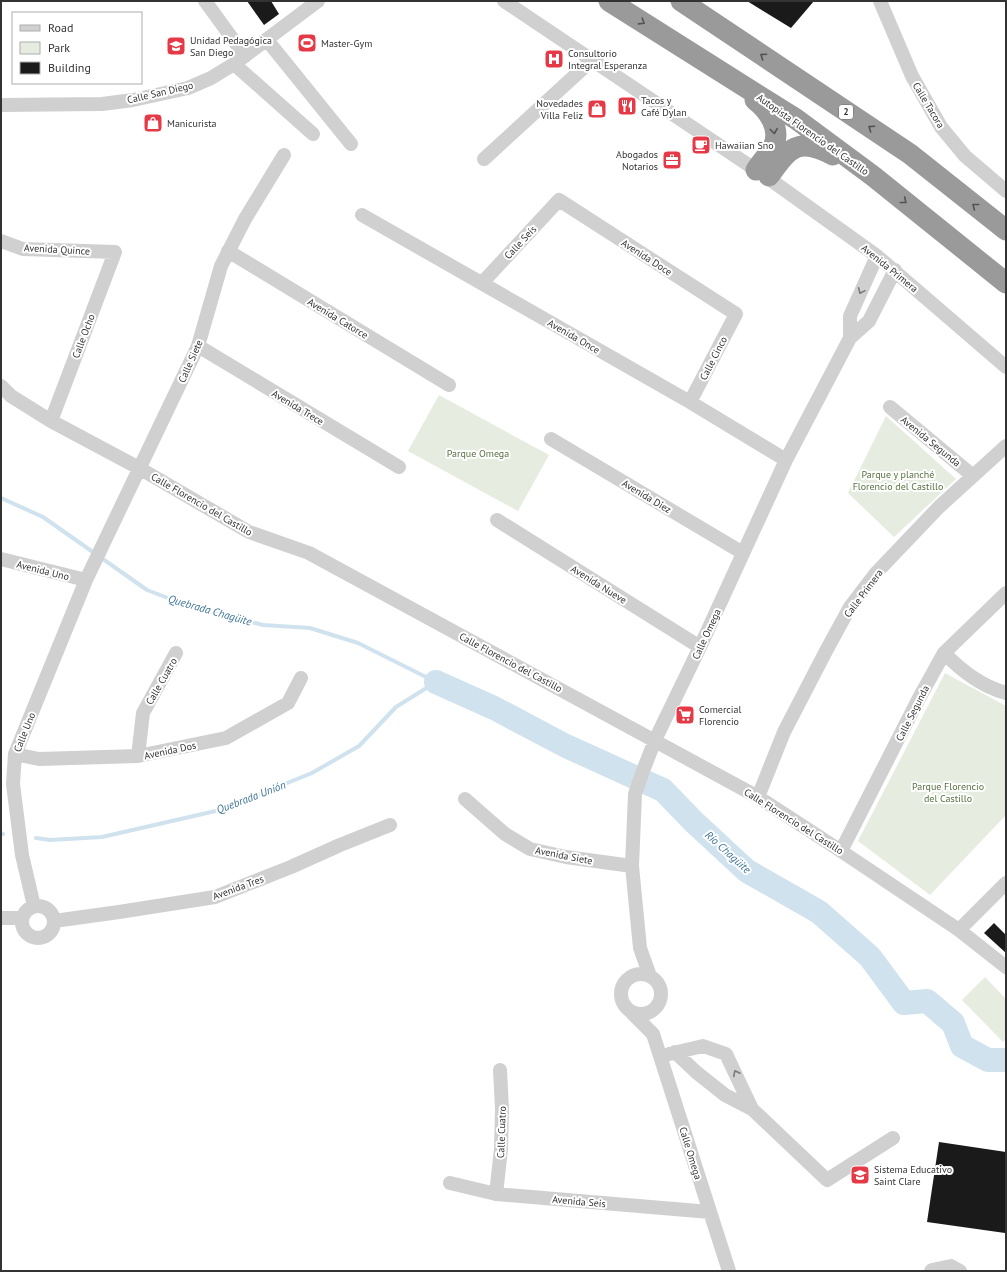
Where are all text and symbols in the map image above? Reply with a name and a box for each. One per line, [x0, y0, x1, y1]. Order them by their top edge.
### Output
legend [12, 12, 142, 84]
one-way arrow [638, 17, 645, 24]
text: Road [48, 20, 73, 35]
sports icon: Master-Gym [296, 32, 318, 54]
place label: Unidad Pedagógica San Diego [190, 34, 272, 59]
school or university icon: Unidad Pedagógica San Diego [165, 35, 187, 57]
place label: Master-Gym [321, 37, 372, 50]
text: Park [48, 40, 70, 55]
place label: Consultorio Integral Esperanza [568, 47, 647, 72]
hospital icon: Consultorio Integral Esperanza [543, 48, 565, 70]
one-way arrow [760, 53, 767, 61]
text: Building [48, 60, 91, 75]
street label: Calle San Diego [126, 79, 194, 106]
street label: Calle Tacora [910, 80, 947, 131]
street label: Autopista Florencio del Castillo [754, 91, 871, 178]
place label: Tacos y Café Dylan [641, 94, 687, 119]
restaurant icon: Tacos y Café Dylan [616, 95, 638, 117]
place label: Novedades Villa Feliz [536, 97, 583, 122]
shop icon: Novedades Villa Feliz [586, 98, 608, 120]
road number: 2 [839, 105, 853, 119]
shop icon: Manicurista [142, 112, 164, 134]
place label: Manicurista [167, 117, 217, 130]
one-way arrow [868, 126, 875, 133]
one-way arrow [769, 128, 778, 134]
cafe icon: Hawaiian Sno [690, 134, 712, 156]
place label: Hawaiian Sno [715, 139, 774, 152]
place label: Abogados Notarios [616, 148, 658, 173]
office icon: Abogados Notarios [661, 149, 683, 171]
one-way arrow [899, 196, 906, 203]
one-way arrow [973, 204, 980, 211]
street label: Calle Seís [502, 223, 539, 262]
street label: Avenida Doce [619, 236, 674, 279]
street label: Avenida Quince [24, 241, 90, 258]
street label: Avenida Primera [859, 242, 921, 295]
one-way arrow [857, 287, 865, 294]
street label: Avenida Catorce [305, 295, 370, 342]
street label: Calle Ocho [69, 312, 98, 360]
street label: Avenida Once [545, 316, 602, 357]
street label: Calle Cinco [697, 334, 730, 382]
street label: Calle Siete [175, 338, 206, 385]
street label: Avenida Trece [269, 387, 326, 428]
street label: Avenida Segunda [898, 413, 963, 470]
park label: Parque Omega [447, 447, 509, 460]
park label: Parque y planché Florencio del Castillo [853, 468, 943, 493]
street label: Calle Florencio del Castillo [149, 470, 255, 539]
street label: Avenida Diez [620, 477, 674, 516]
street label: Avenida Uno [15, 558, 71, 583]
street label: Avenida Nueve [568, 562, 629, 607]
street label: Calle Primera [841, 567, 886, 620]
water label: Quebrada Chagüite [167, 591, 253, 629]
street label: Calle Omega [689, 607, 724, 662]
street label: Calle Florencio del Castillo [457, 630, 564, 695]
street label: Calle Cuatro [143, 655, 180, 707]
street label: Calle Segunda [893, 683, 932, 743]
place label: Comercial Florencio [699, 703, 741, 728]
supermarket icon: Comercial Florencio [674, 704, 696, 726]
street label: Calle Uno [11, 711, 38, 754]
street label: Avenida Dos [143, 739, 197, 762]
water label: Quebrada Unión [214, 777, 288, 817]
park label: Parque Florencio del Castillo [912, 780, 984, 805]
street label: Calle Florencio del Castillo [742, 786, 846, 857]
water label: Río Chagüite [702, 828, 754, 876]
street label: Avenida Siete [534, 844, 594, 867]
street label: Avenida Tres [211, 872, 265, 903]
one-way arrow [733, 1070, 741, 1078]
street label: Calle Cuatro [494, 1106, 509, 1158]
street label: Calle Omega [676, 1125, 705, 1181]
place label: Sistema Educativo Saint Clare [874, 1163, 952, 1188]
school or university icon: Sistema Educativo Saint Clare [849, 1164, 871, 1186]
street label: Avenida Seis [552, 1193, 606, 1210]

